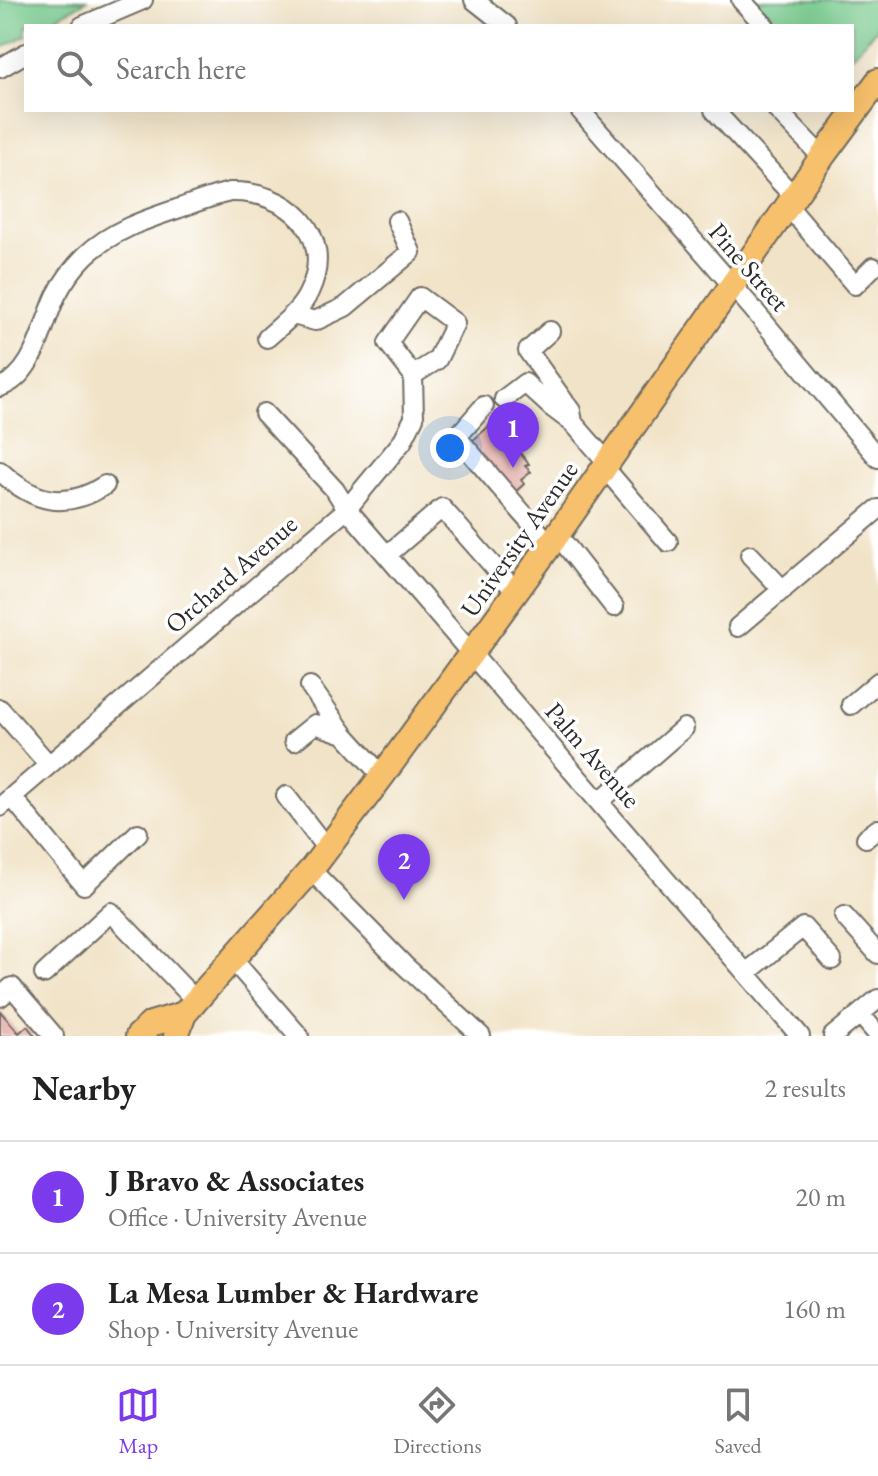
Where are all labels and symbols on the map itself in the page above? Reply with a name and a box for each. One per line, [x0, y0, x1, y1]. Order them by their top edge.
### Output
street label: Pine Street [701, 215, 797, 319]
pin: 1 [487, 402, 539, 468]
your location [430, 428, 470, 468]
street label: University Avenue [453, 454, 585, 624]
street label: Orchard Avenue [158, 507, 304, 641]
street label: Palm Avenue [538, 695, 648, 815]
pin: 2 [378, 834, 430, 900]

